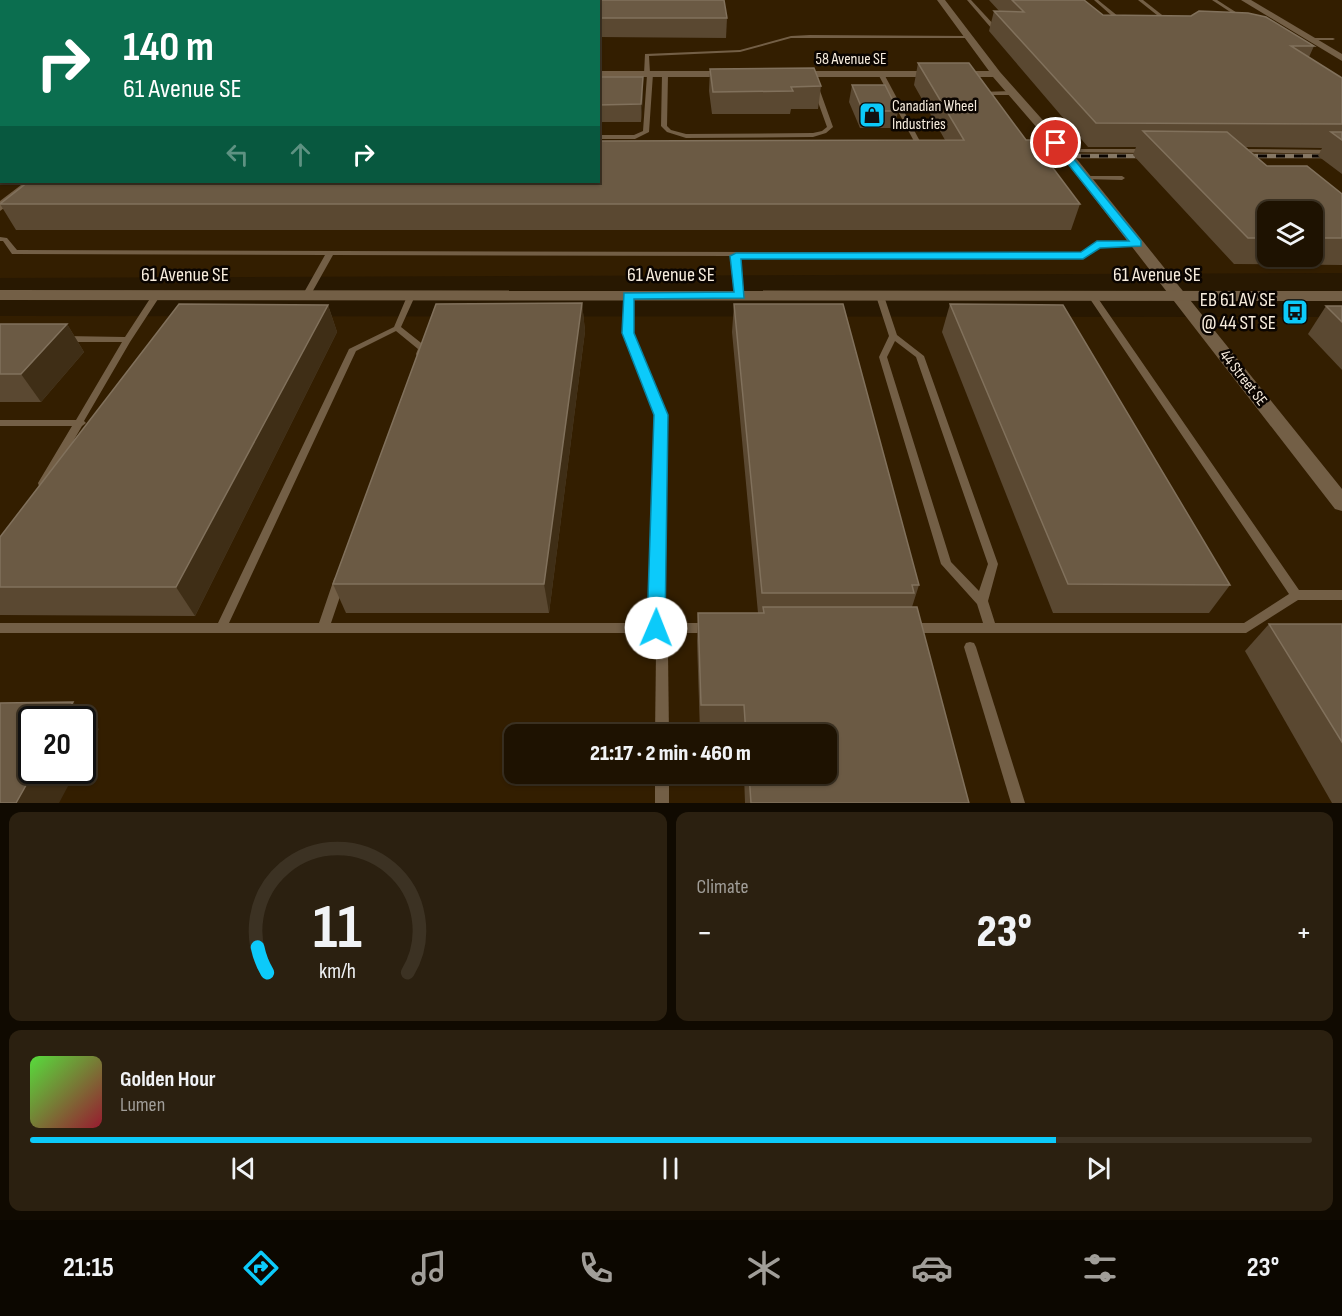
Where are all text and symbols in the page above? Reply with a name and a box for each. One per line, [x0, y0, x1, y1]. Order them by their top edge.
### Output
text: 140 m [123, 22, 214, 73]
icon: right [24, 24, 102, 102]
street label: 58 Avenue SE [815, 50, 887, 69]
text: 61 Avenue SE [123, 73, 242, 105]
place label: Canadian Wheel Industries [892, 97, 977, 134]
shop icon: Canadian Wheel Industries [857, 100, 887, 130]
pin [1030, 117, 1081, 168]
icon: arrive [1039, 126, 1072, 159]
icon: left [221, 138, 254, 171]
icon: ahead [284, 138, 317, 171]
icon: right [347, 138, 380, 171]
map controls [1257, 201, 1323, 267]
button: layers [1257, 201, 1323, 267]
street label: 61 Avenue SE [141, 263, 229, 287]
street label: 61 Avenue SE [627, 263, 715, 287]
street label: 61 Avenue SE [1113, 263, 1201, 287]
place label: EB 61 AV SE @ 44 ST SE [1200, 288, 1276, 335]
bus stop icon: EB 61 AV SE @ 44 ST SE [1280, 297, 1310, 327]
street label: 44 Street SE [1215, 346, 1271, 410]
position arrow [624, 596, 688, 660]
speed limit sign: 20 [18, 706, 96, 784]
text: 21:17 · 2 min · 460 m [590, 740, 751, 767]
text: Climate [697, 875, 749, 899]
text: 11 [313, 891, 362, 966]
text: 23° [977, 905, 1032, 960]
text: − [697, 913, 713, 953]
text: + [1296, 913, 1312, 953]
text: km/h [319, 960, 356, 985]
text: Golden Hour [120, 1066, 216, 1093]
text: Lumen [120, 1093, 165, 1117]
icon: previous [227, 1152, 260, 1185]
icon: pause [654, 1152, 687, 1185]
icon: next [1082, 1152, 1115, 1185]
icon: directions [240, 1247, 282, 1289]
icon: music [408, 1247, 450, 1289]
icon: phone [575, 1247, 617, 1289]
icon: climate [743, 1247, 785, 1289]
icon: car [911, 1247, 953, 1289]
icon: filters [1079, 1247, 1121, 1289]
text: 21:15 [63, 1252, 114, 1284]
text: 23° [1247, 1252, 1279, 1284]

